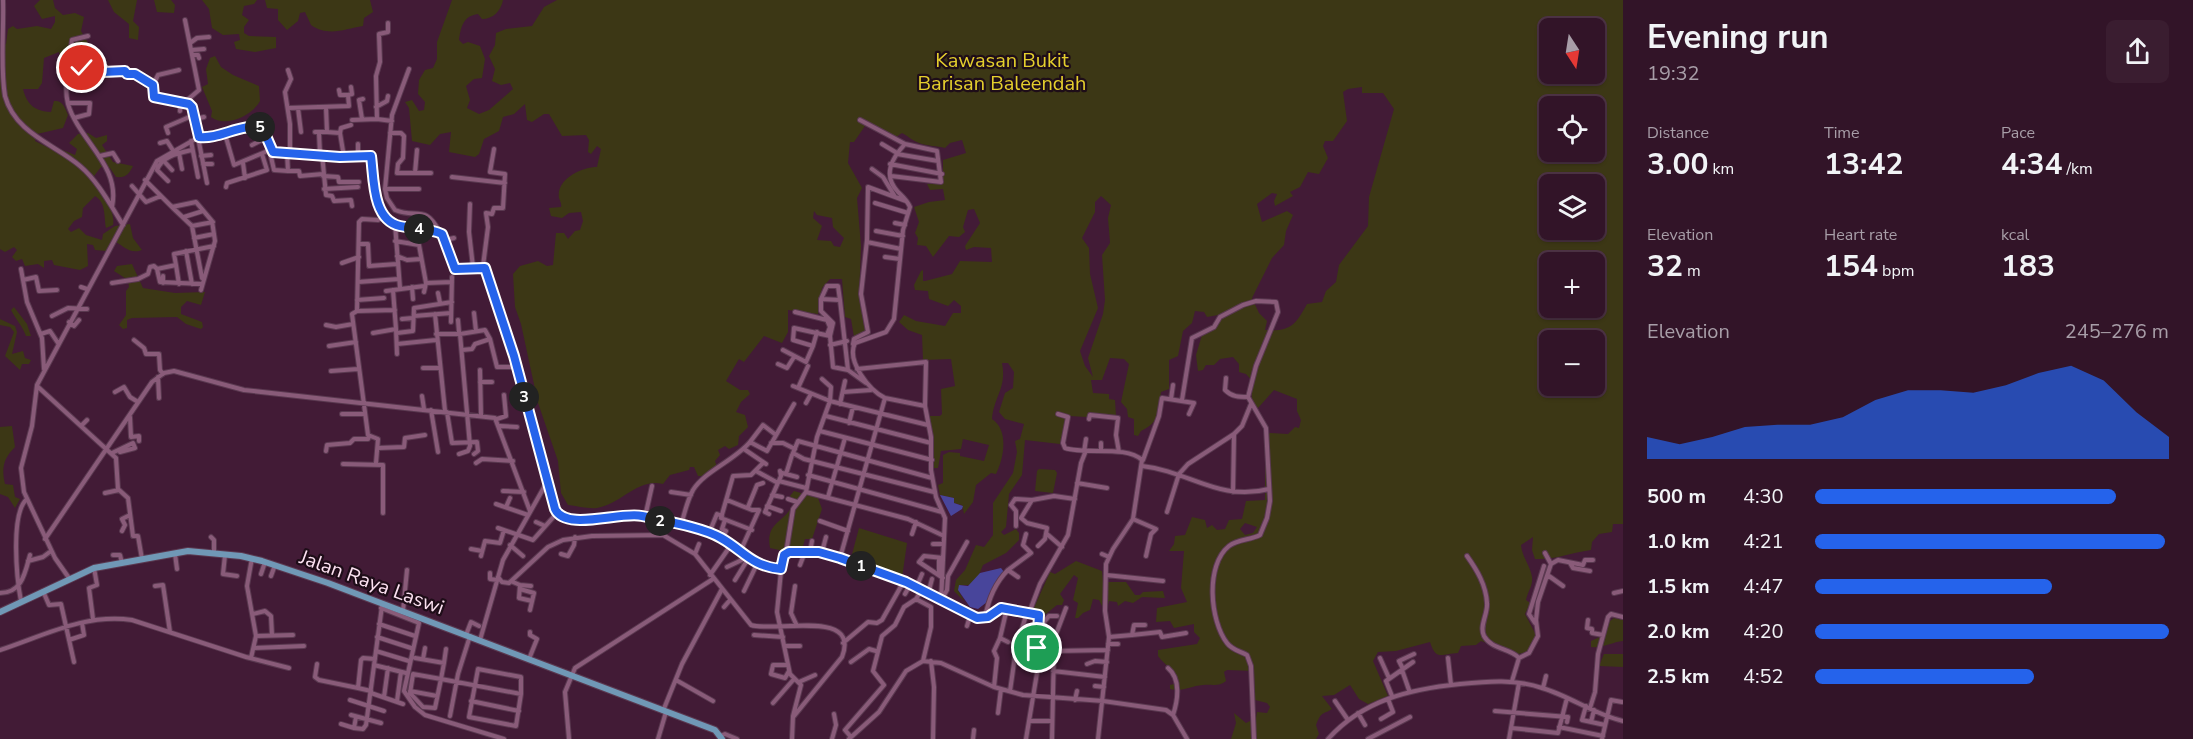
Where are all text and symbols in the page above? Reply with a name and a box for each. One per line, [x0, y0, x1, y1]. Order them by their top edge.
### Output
text: Evening run [1647, 15, 1829, 60]
north arrow [1539, 18, 1605, 84]
map controls [1539, 18, 1605, 396]
button: share [2106, 20, 2169, 83]
pin [56, 42, 107, 93]
park label: Kawasan Bukit Barisan Baleendah [918, 47, 1086, 97]
icon: check [65, 51, 98, 84]
text: 19:32 [1647, 60, 1700, 87]
button: locate [1539, 96, 1605, 162]
pin: 5 [245, 112, 275, 142]
text: 5 [255, 116, 265, 138]
text: Distance [1647, 122, 1709, 144]
text: Time [1824, 122, 1860, 144]
text: Pace [2001, 122, 2035, 144]
text: 3.00 [1647, 144, 1708, 185]
text: 13:42 [1824, 144, 1903, 185]
text: 4:34 [2001, 144, 2062, 185]
text: km [1708, 158, 1734, 180]
text: /km [2062, 158, 2093, 180]
button: layers [1539, 174, 1605, 240]
pin: 4 [404, 214, 434, 244]
text: 4 [414, 218, 424, 240]
text: Elevation [1647, 224, 1713, 246]
text: Heart rate [1824, 224, 1897, 246]
text: kcal [2001, 224, 2029, 246]
text: 32 [1647, 246, 1683, 287]
text: 154 [1824, 246, 1878, 287]
text: 183 [2001, 246, 2055, 287]
button: + [1539, 252, 1605, 318]
text: m [1683, 260, 1701, 282]
text: bpm [1878, 260, 1914, 282]
text: Elevation [1647, 318, 1730, 345]
text: 245–276 m [2065, 318, 2169, 345]
button: − [1539, 330, 1605, 396]
pin: 3 [509, 382, 539, 412]
text: 3 [519, 386, 529, 408]
text: 500 m [1647, 483, 1706, 510]
text: 4:30 [1743, 483, 1784, 510]
pin: 2 [645, 506, 675, 536]
text: 2 [655, 510, 665, 532]
text: 1.0 km [1647, 528, 1710, 555]
text: 4:21 [1743, 528, 1784, 555]
street label: Jalan Raya Laswi [295, 543, 448, 621]
pin: 1 [846, 551, 876, 581]
text: 1 [856, 555, 866, 577]
text: 1.5 km [1647, 573, 1710, 600]
text: 4:47 [1743, 573, 1784, 600]
text: 2.0 km [1647, 618, 1710, 645]
text: 4:20 [1743, 618, 1784, 645]
pin [1011, 622, 1062, 673]
icon: arrive [1020, 631, 1053, 664]
text: 2.5 km [1647, 663, 1710, 690]
text: 4:52 [1743, 663, 1784, 690]

